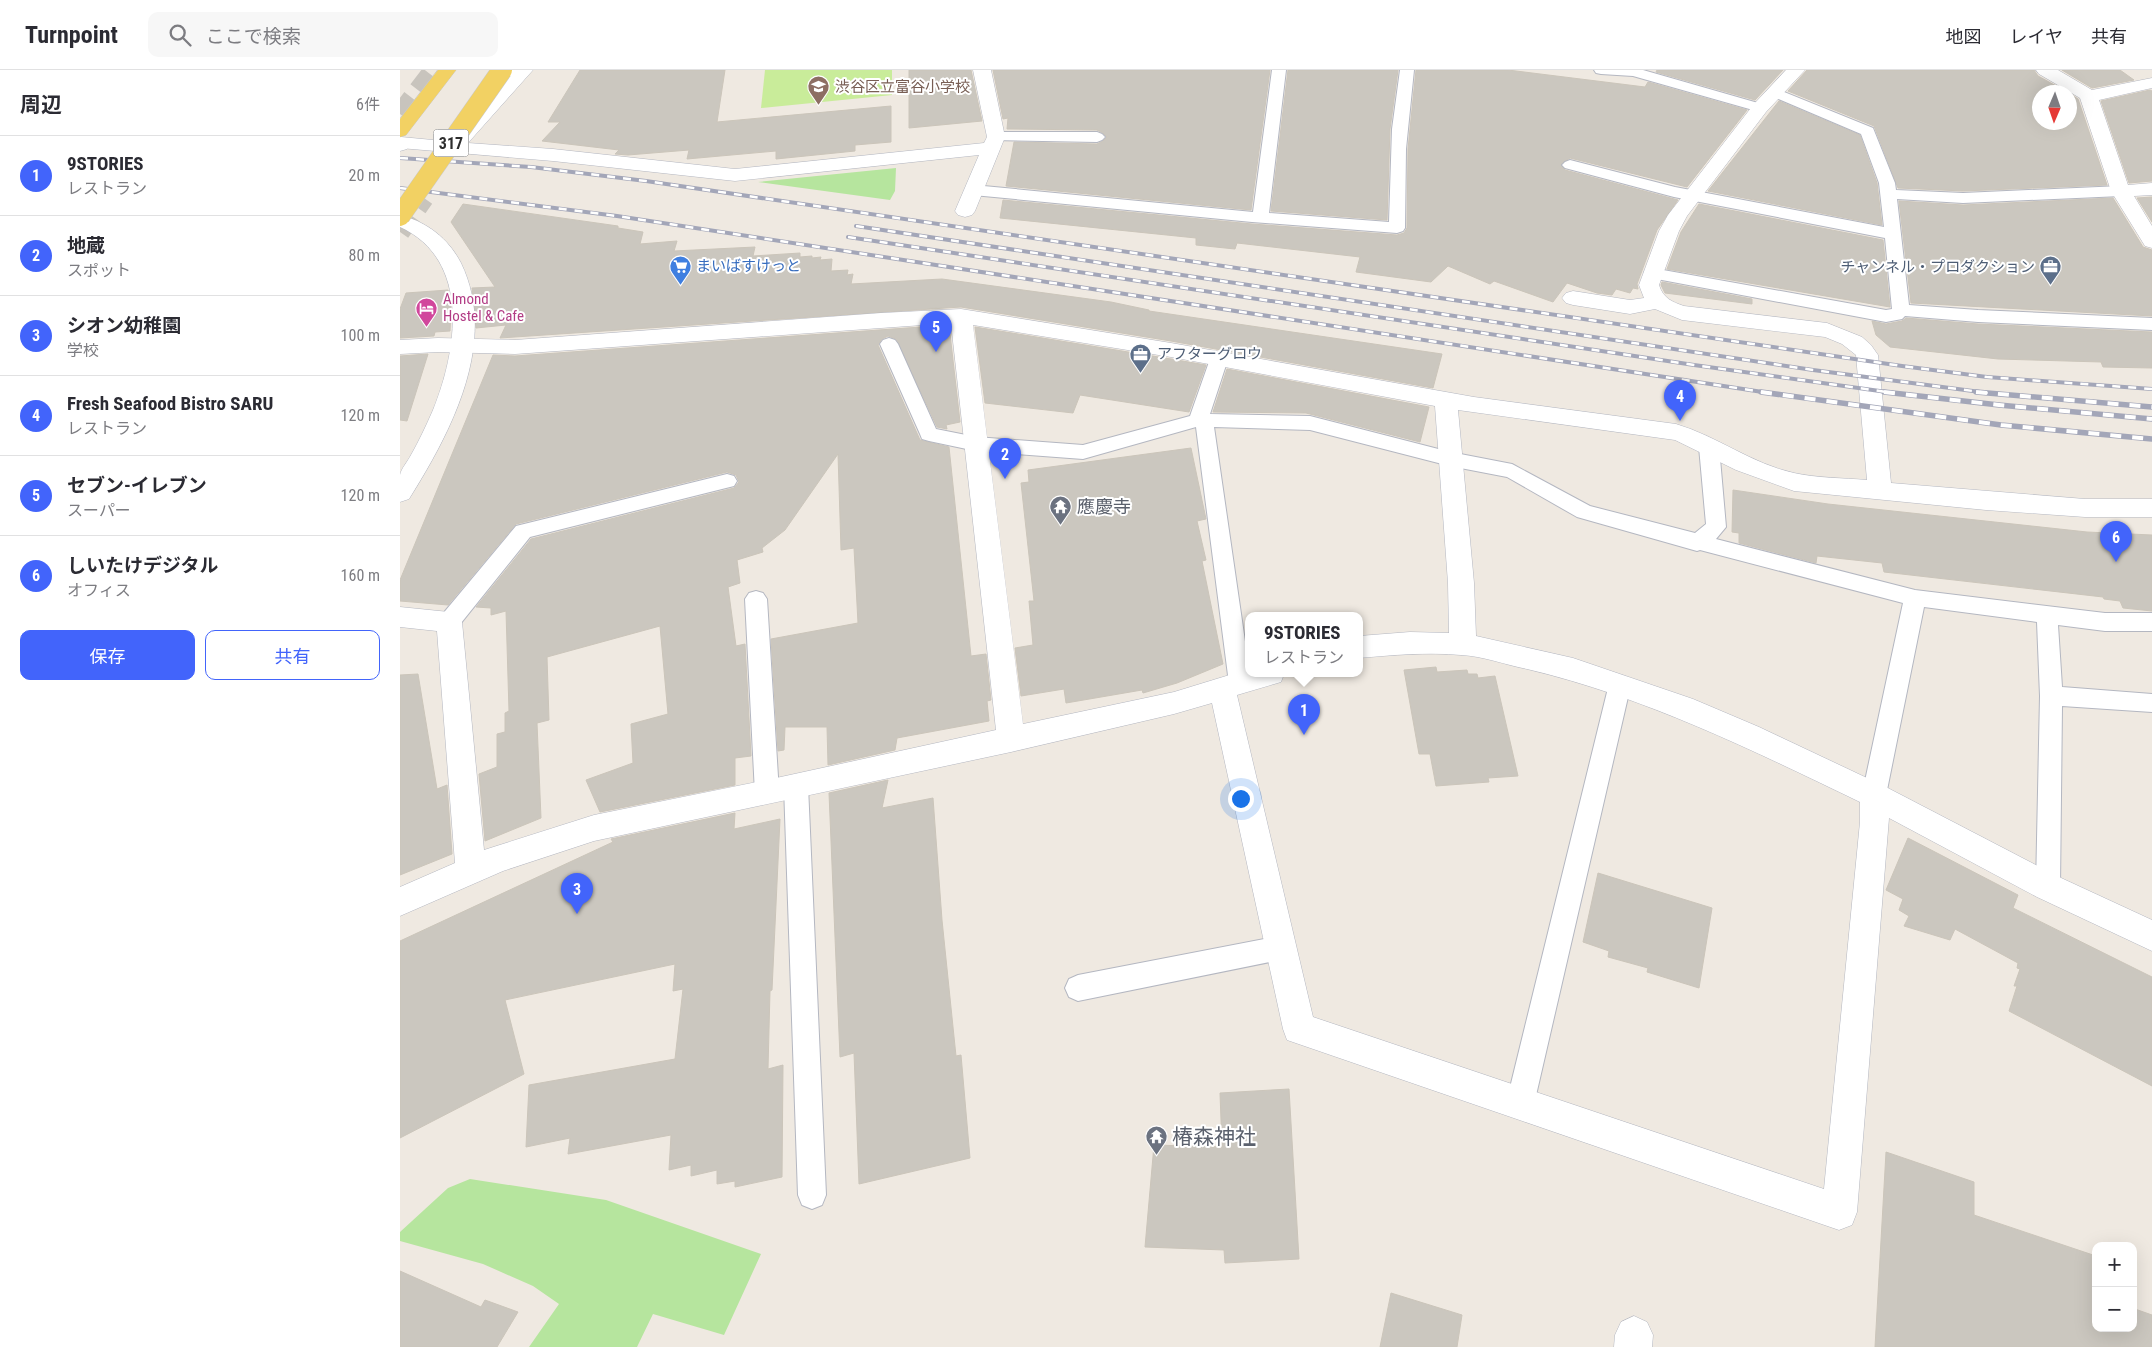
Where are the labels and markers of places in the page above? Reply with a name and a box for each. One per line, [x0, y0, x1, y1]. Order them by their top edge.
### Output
school or university icon: 渋谷区立富谷小学校 [807, 75, 831, 106]
place label: 渋谷区立富谷小学校 [835, 78, 970, 96]
supermarket icon: まいばすけっと [668, 254, 692, 285]
office icon: チャンネル・プロダクション [2039, 255, 2063, 286]
place label: まいばすけっと [696, 257, 801, 275]
place label: チャンネル・プロダクション [1840, 258, 2035, 276]
place label: Almond Hostel & Cafe [443, 290, 524, 325]
hotel icon: Almond Hostel & Cafe [415, 296, 439, 327]
pin: 5 [920, 311, 952, 352]
office icon: アフターグロウ [1129, 342, 1153, 373]
place label: アフターグロウ [1157, 345, 1262, 363]
pin: 4 [1664, 380, 1696, 421]
pin: 2 [989, 438, 1021, 479]
temple icon: 應慶寺 [1049, 495, 1073, 526]
place label: 應慶寺 [1077, 496, 1131, 517]
pin: 6 [2100, 521, 2132, 562]
pin: 1 [1288, 694, 1320, 735]
pin: 3 [561, 873, 593, 914]
temple icon: 椿森神社 [1144, 1125, 1168, 1156]
place label: 椿森神社 [1172, 1125, 1256, 1149]

